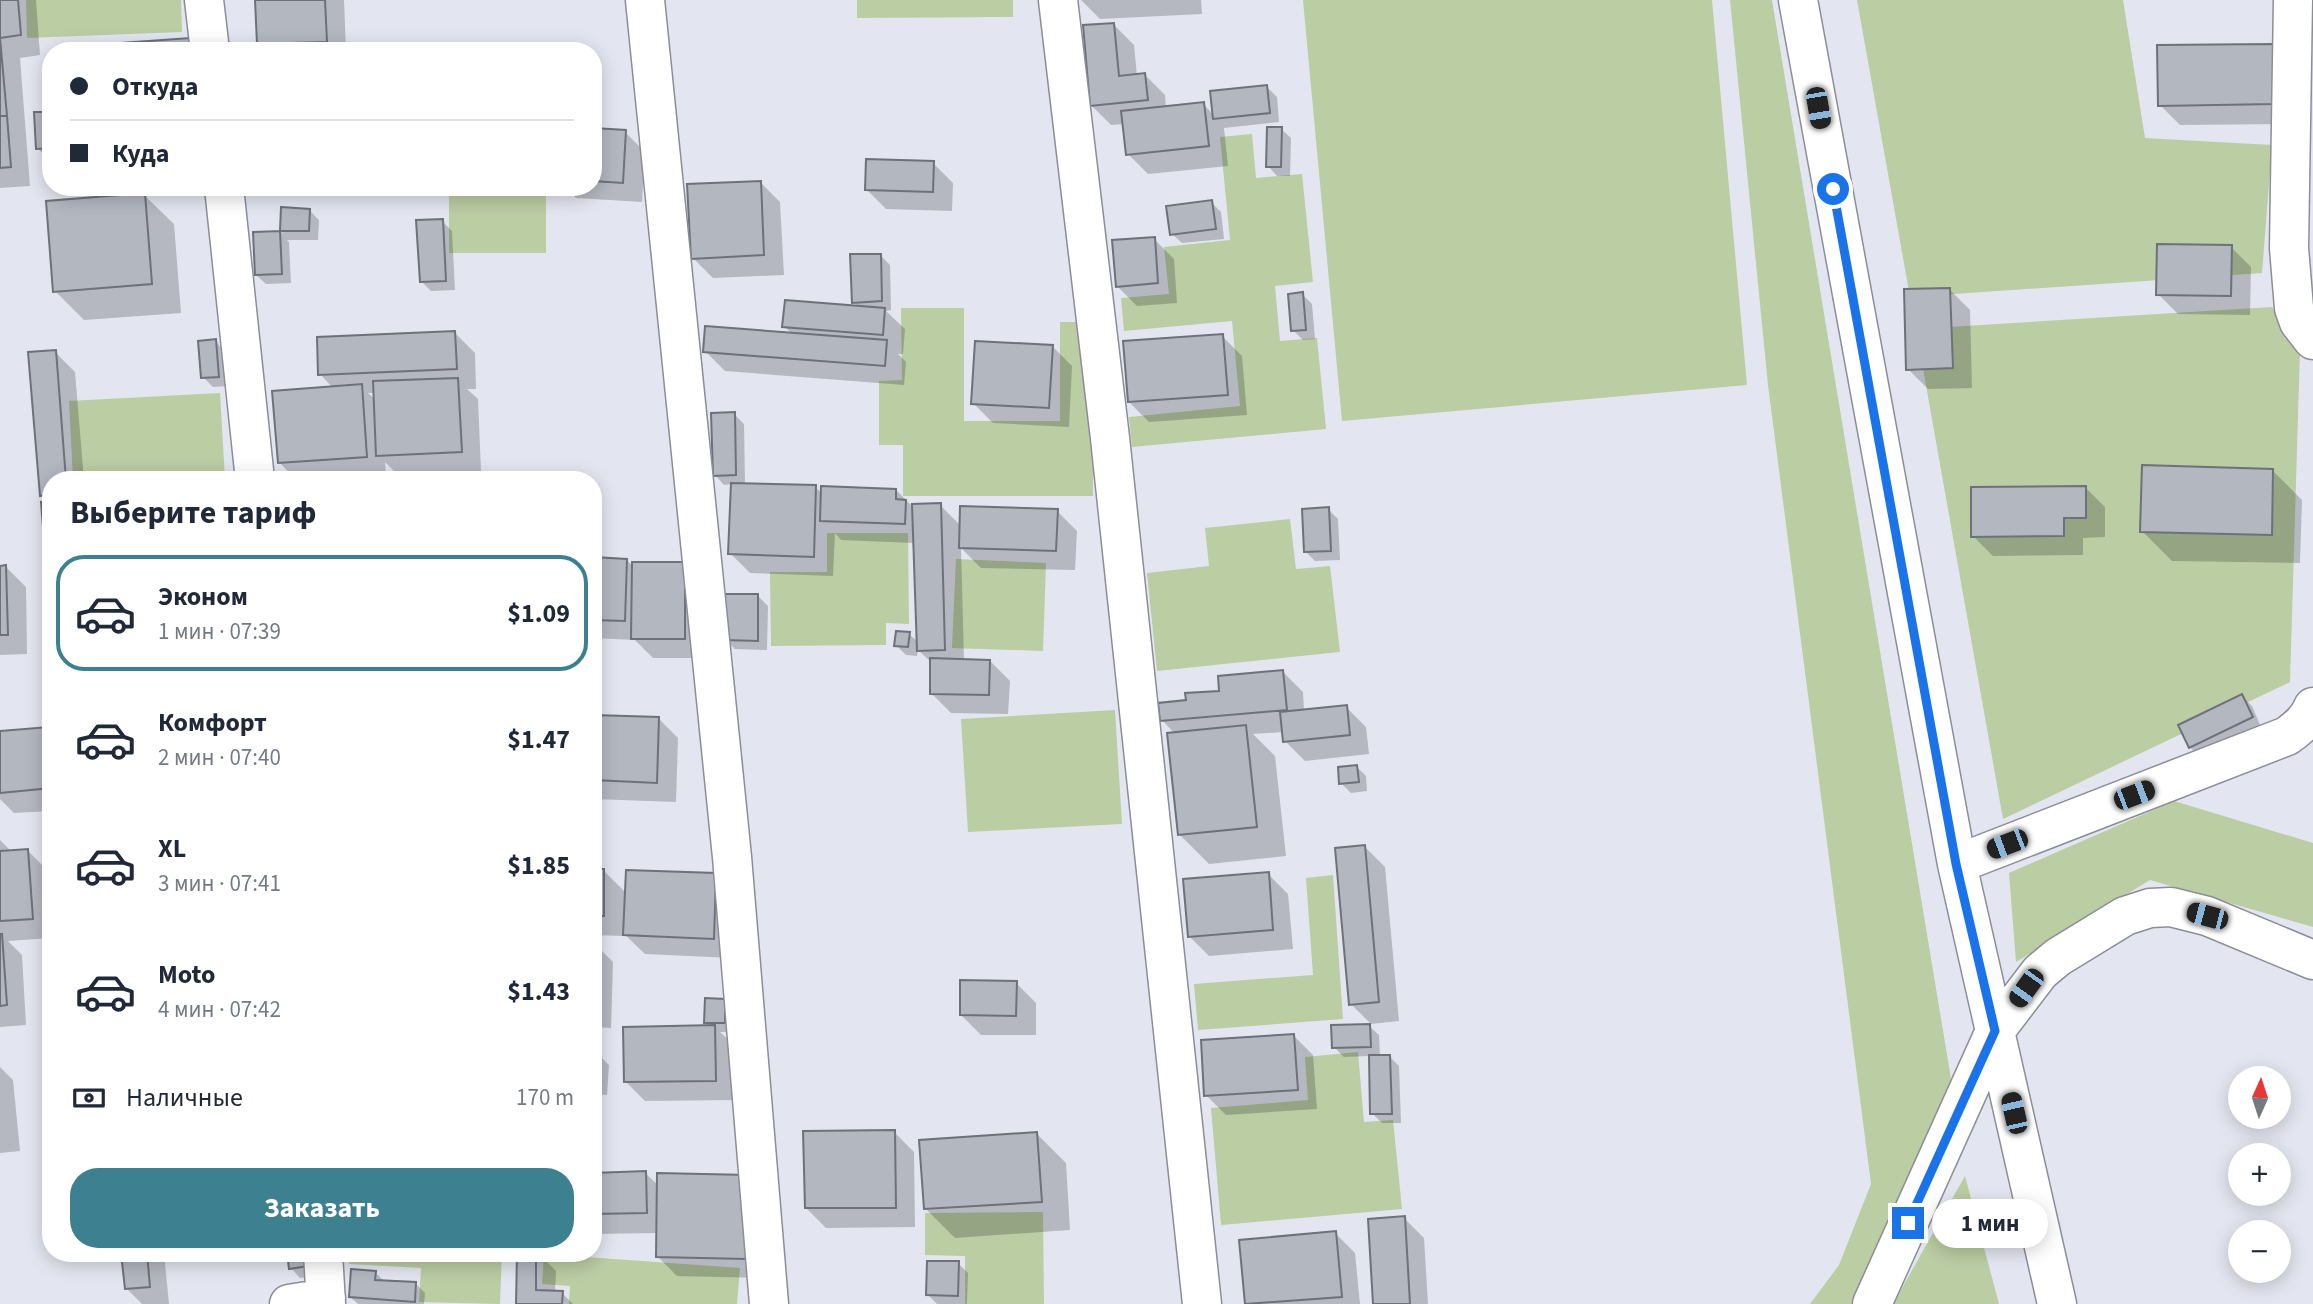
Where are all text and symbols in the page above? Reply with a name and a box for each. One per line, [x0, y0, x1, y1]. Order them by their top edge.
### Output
text: Откуда [112, 68, 199, 105]
car [1805, 85, 1832, 131]
text: Куда [112, 135, 170, 172]
route start [1817, 173, 1849, 205]
text: Выберите тариф [70, 490, 317, 536]
text: Эконом [158, 578, 248, 615]
icon: car [74, 582, 137, 645]
text: $1.09 [507, 595, 570, 632]
text: 1 мин · 07:39 [158, 615, 281, 648]
text: Комфорт [158, 704, 267, 741]
icon: car [74, 708, 137, 771]
text: $1.47 [507, 721, 570, 758]
text: 2 мин · 07:40 [158, 741, 281, 774]
car [2111, 778, 2158, 812]
car [1984, 827, 2031, 861]
text: XL [158, 830, 186, 867]
icon: car [74, 834, 137, 897]
text: $1.85 [507, 847, 570, 884]
text: 3 мин · 07:41 [158, 867, 281, 900]
car [2184, 900, 2231, 932]
text: Moto [158, 956, 215, 993]
icon: car [74, 960, 137, 1023]
car [2006, 965, 2047, 1011]
text: $1.43 [507, 973, 570, 1010]
text: 4 мин · 07:42 [158, 993, 281, 1026]
north arrow [2228, 1066, 2291, 1129]
map controls [2228, 1066, 2291, 1283]
icon: cash [70, 1079, 108, 1117]
text: Наличные [126, 1079, 243, 1116]
text: 170 m [516, 1081, 574, 1114]
car [2000, 1090, 2029, 1136]
button: + [2228, 1143, 2291, 1206]
button: Заказать [70, 1168, 574, 1248]
callout: 1 мин [1932, 1198, 2048, 1248]
route end [1892, 1207, 1924, 1239]
text: 1 мин [1961, 1207, 2019, 1240]
button: − [2228, 1220, 2291, 1283]

